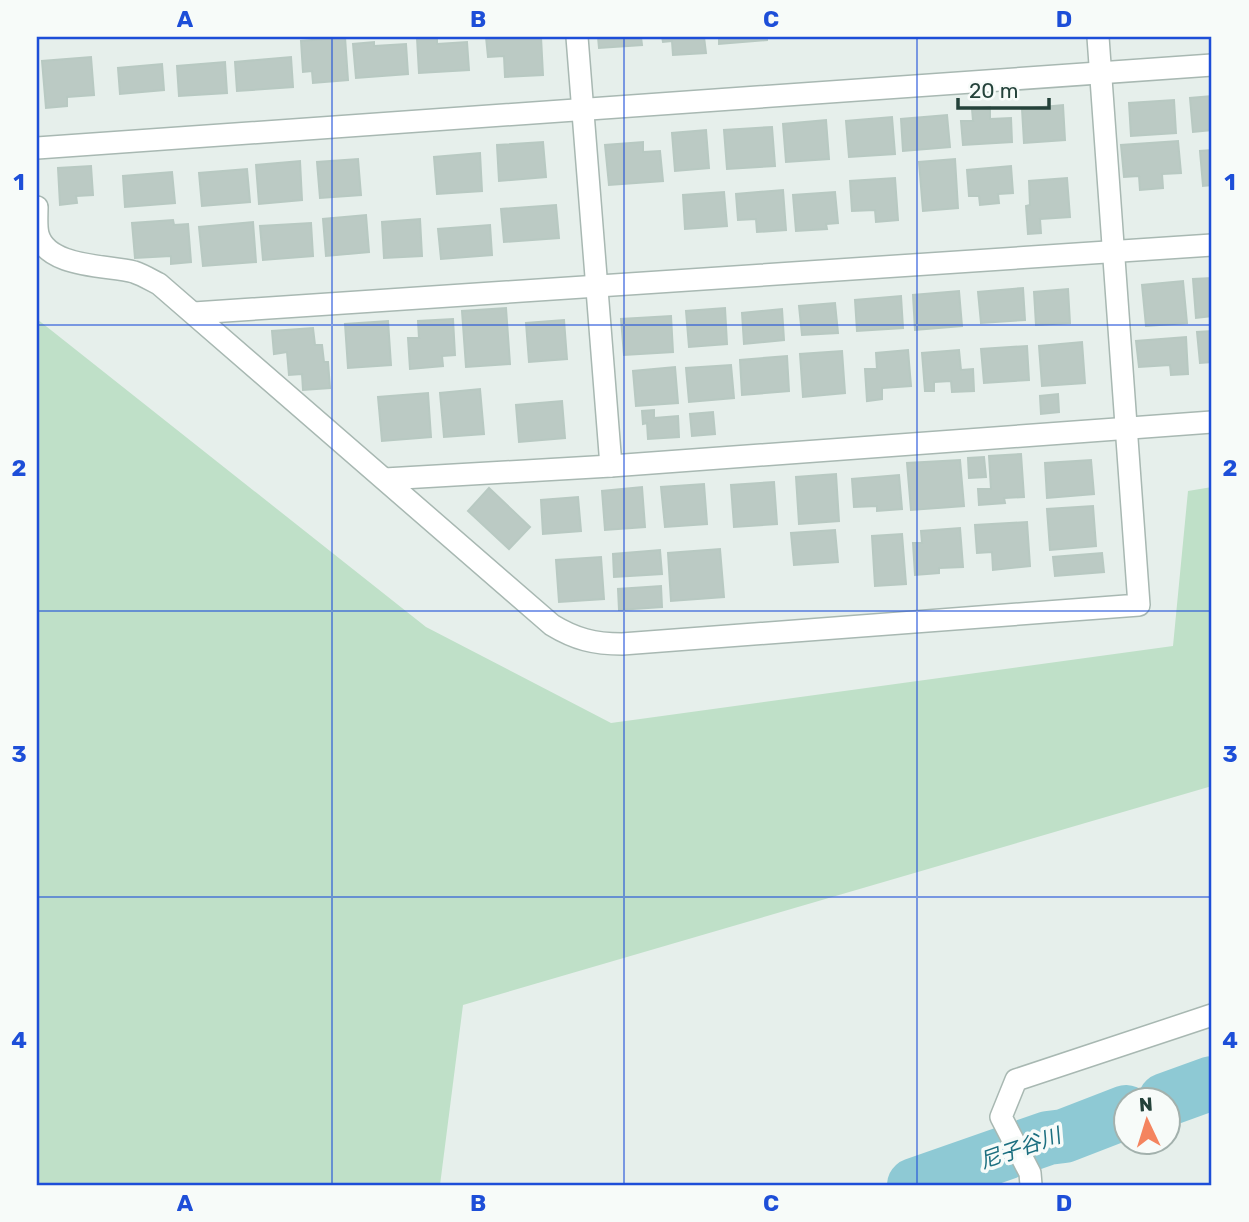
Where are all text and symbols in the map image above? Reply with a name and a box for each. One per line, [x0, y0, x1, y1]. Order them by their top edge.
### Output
text: A [177, 5, 194, 33]
text: B [470, 5, 486, 33]
text: C [763, 5, 779, 33]
text: D [1056, 5, 1072, 33]
scale bar [958, 66, 1050, 110]
text: 20 m [969, 78, 1018, 103]
text: 1 [13, 168, 25, 196]
text: 1 [1224, 168, 1236, 196]
text: 2 [12, 454, 26, 482]
text: 2 [1223, 454, 1237, 482]
text: 3 [11, 740, 27, 768]
text: 3 [1222, 740, 1238, 768]
text: 4 [11, 1026, 27, 1054]
text: 4 [1222, 1026, 1238, 1054]
north arrow [1112, 1086, 1182, 1156]
text: N [1138, 1093, 1153, 1116]
water label: 尼子谷川 [976, 1122, 1066, 1173]
text: A [177, 1189, 194, 1217]
text: B [470, 1189, 486, 1217]
text: C [763, 1189, 779, 1217]
text: D [1056, 1189, 1072, 1217]

